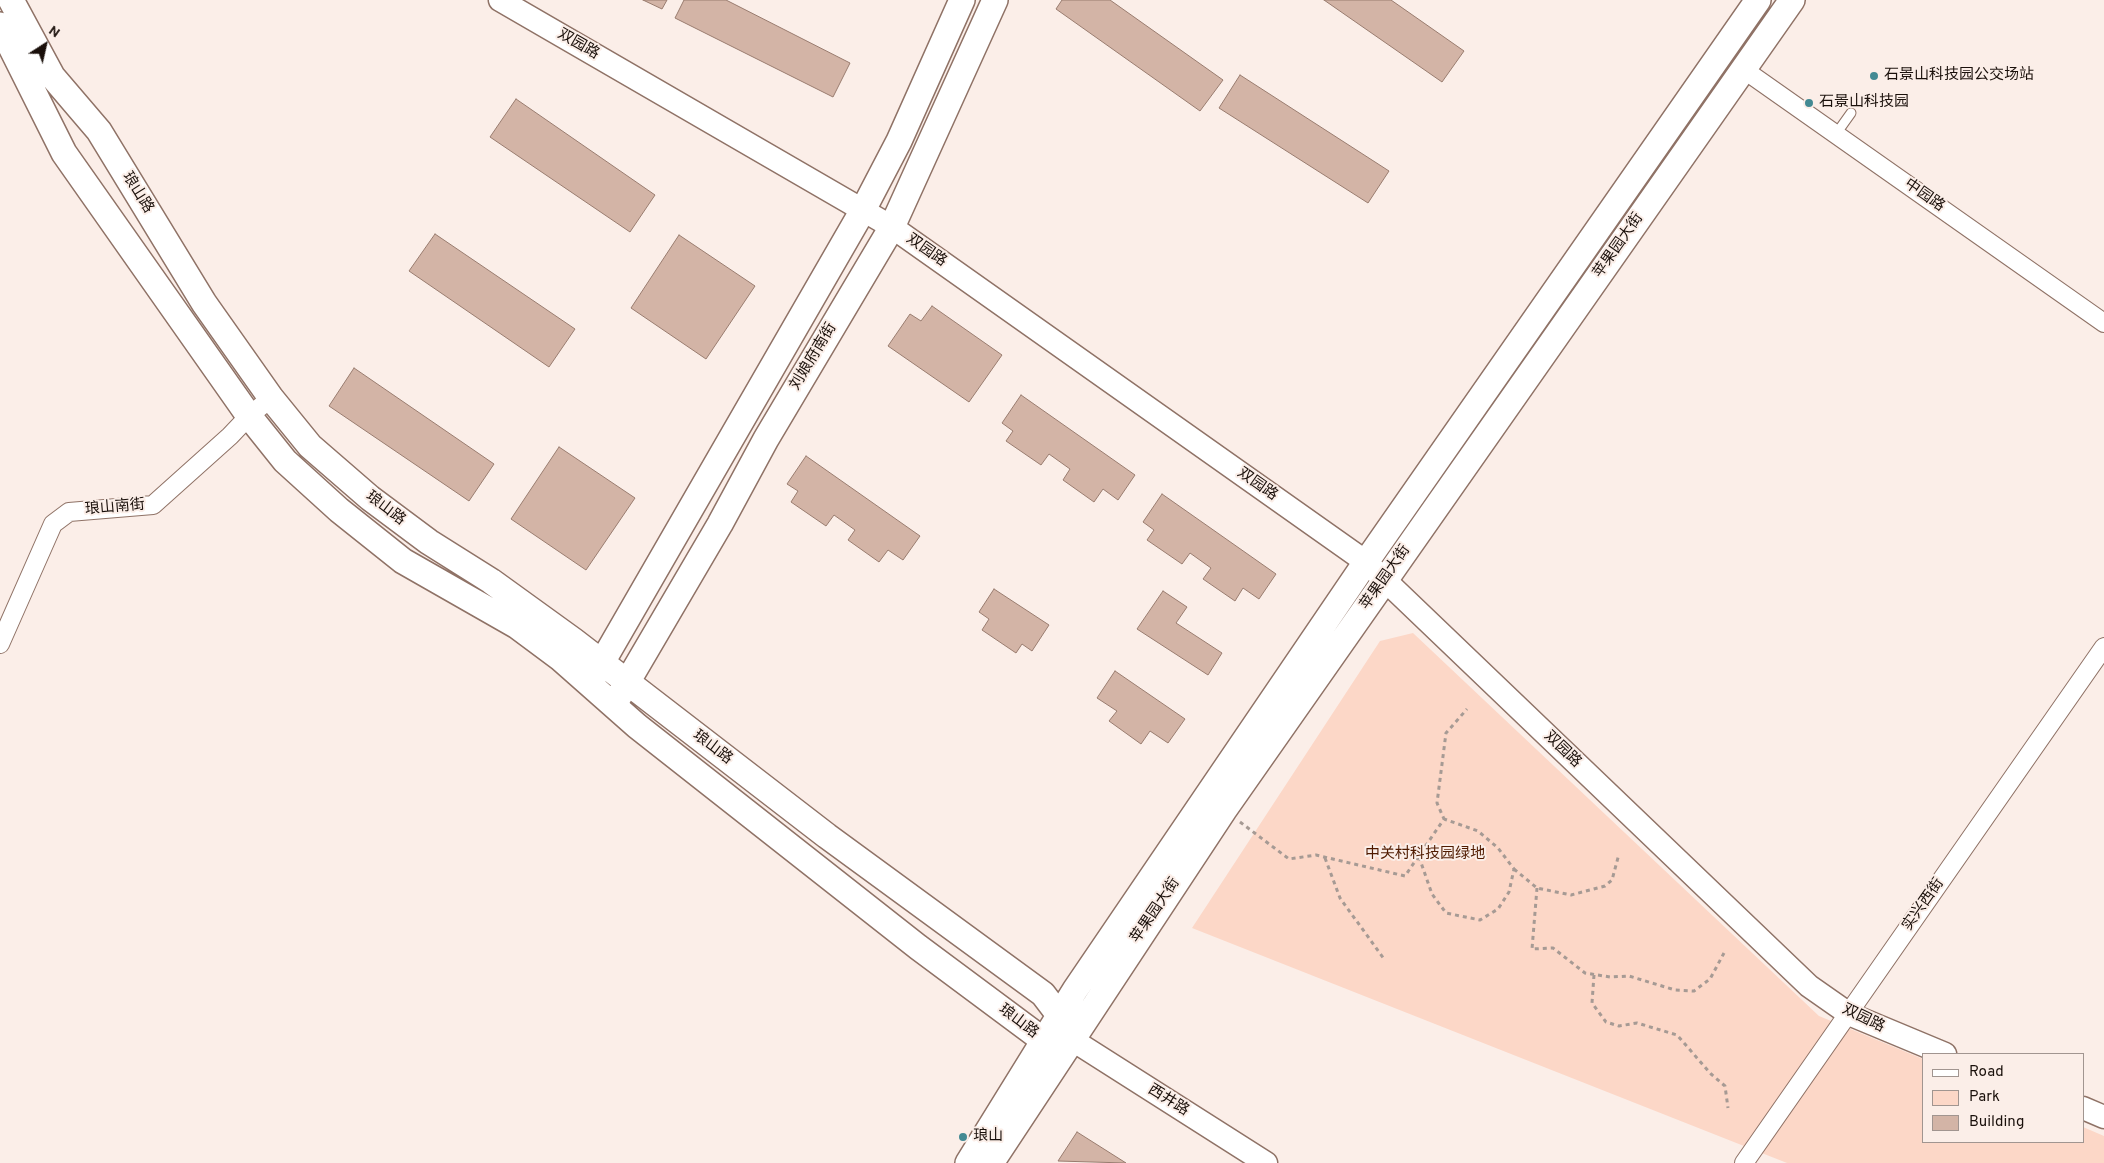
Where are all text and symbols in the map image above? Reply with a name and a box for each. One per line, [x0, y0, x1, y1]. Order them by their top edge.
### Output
north arrow [20, 20, 70, 70]
text: N [45, 22, 63, 42]
street label: 双园路 [554, 26, 602, 64]
place label: 石景山科技园公交场站 [1884, 67, 2034, 85]
marker: 石景山科技园公交场站 [1868, 70, 1880, 82]
place label: 石景山科技园 [1819, 94, 1909, 112]
marker: 石景山科技园 [1803, 97, 1815, 109]
street label: 琅山路 [117, 169, 157, 217]
street label: 中园路 [1900, 176, 1948, 216]
street label: 苹果园大街 [1590, 210, 1648, 282]
street label: 双园路 [902, 231, 950, 271]
street label: 刘娘府南街 [787, 320, 841, 394]
street label: 双园路 [1233, 465, 1281, 505]
street label: 琅山路 [362, 488, 408, 530]
street label: 琅山南街 [84, 496, 146, 520]
street label: 苹果园大街 [1357, 542, 1415, 614]
street label: 琅山路 [689, 727, 735, 769]
street label: 双园路 [1540, 728, 1584, 772]
park label: 中关村科技园绿地 [1365, 846, 1485, 864]
street label: 苹果园大街 [1128, 875, 1184, 947]
street label: 实兴西街 [1899, 875, 1949, 935]
street label: 琅山路 [995, 1001, 1041, 1043]
street label: 双园路 [1839, 1001, 1887, 1037]
legend [1922, 1053, 2084, 1143]
text: Road [1969, 1063, 2004, 1082]
street label: 西井路 [1144, 1081, 1192, 1121]
text: Park [1969, 1088, 2000, 1107]
text: Building [1969, 1113, 2024, 1132]
place label: 琅山 [973, 1128, 1003, 1146]
marker: 琅山 [957, 1131, 969, 1143]

